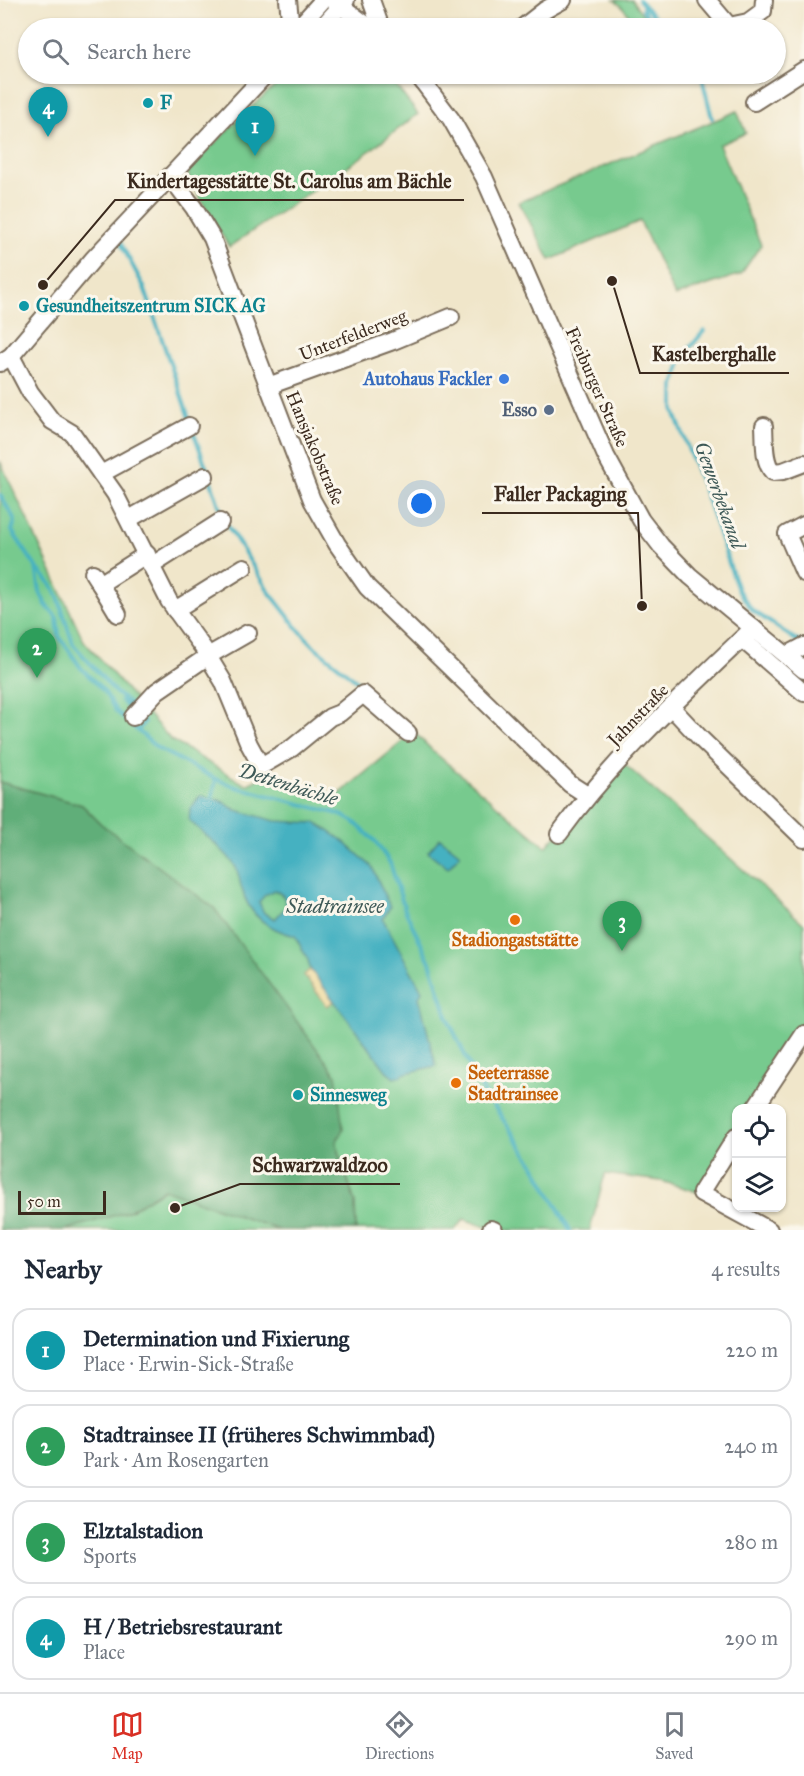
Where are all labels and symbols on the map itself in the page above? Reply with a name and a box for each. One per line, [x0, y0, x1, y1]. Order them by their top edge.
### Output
pin: 4 [28, 88, 68, 137]
place label: F [160, 92, 172, 114]
marker: F [141, 96, 155, 110]
pin: 1 [236, 106, 274, 156]
callout: Kindertagesstätte St. Carolus am Bächle [115, 162, 464, 200]
text: Kindertagesstätte St. Carolus am Bächle [126, 169, 452, 194]
place label: Gesundheitszentrum SICK AG [36, 295, 266, 317]
marker: Gesundheitszentrum SICK AG [17, 299, 31, 313]
street label: Unterfelderweg [296, 304, 411, 366]
street label: Freiburger Straße [560, 323, 633, 451]
callout: Kastelberghalle [640, 335, 789, 373]
text: Kastelberghalle [652, 342, 777, 367]
place label: Autohaus Fackler [362, 368, 493, 390]
marker: Autohaus Fackler [497, 372, 511, 386]
street label: Hansjakobstraße [281, 388, 349, 508]
place label: Esso [502, 399, 537, 421]
marker: Esso [542, 403, 556, 417]
water label: Gewerbekanal [690, 438, 751, 553]
callout: Faller Packaging [482, 475, 638, 513]
text: Faller Packaging [494, 482, 627, 507]
your location [407, 489, 436, 518]
pin: 2 [18, 628, 57, 678]
street label: Jahnstraße [601, 679, 674, 753]
water label: Dettenbächle [235, 757, 341, 811]
water label: Stadtrainsee [285, 894, 384, 918]
pin: 3 [602, 902, 642, 951]
marker: Stadiongaststätte [508, 913, 522, 927]
place label: Stadiongaststätte [452, 929, 579, 952]
place label: Seeterrasse Stadtrainsee [468, 1062, 559, 1105]
marker: Seeterrasse Stadtrainsee [449, 1076, 463, 1090]
place label: Sinnesweg [310, 1084, 387, 1107]
marker: Sinnesweg [291, 1088, 305, 1102]
callout: Schwarzwaldzoo [240, 1146, 400, 1184]
text: Schwarzwaldzoo [252, 1153, 388, 1177]
scale bar [18, 1188, 106, 1216]

